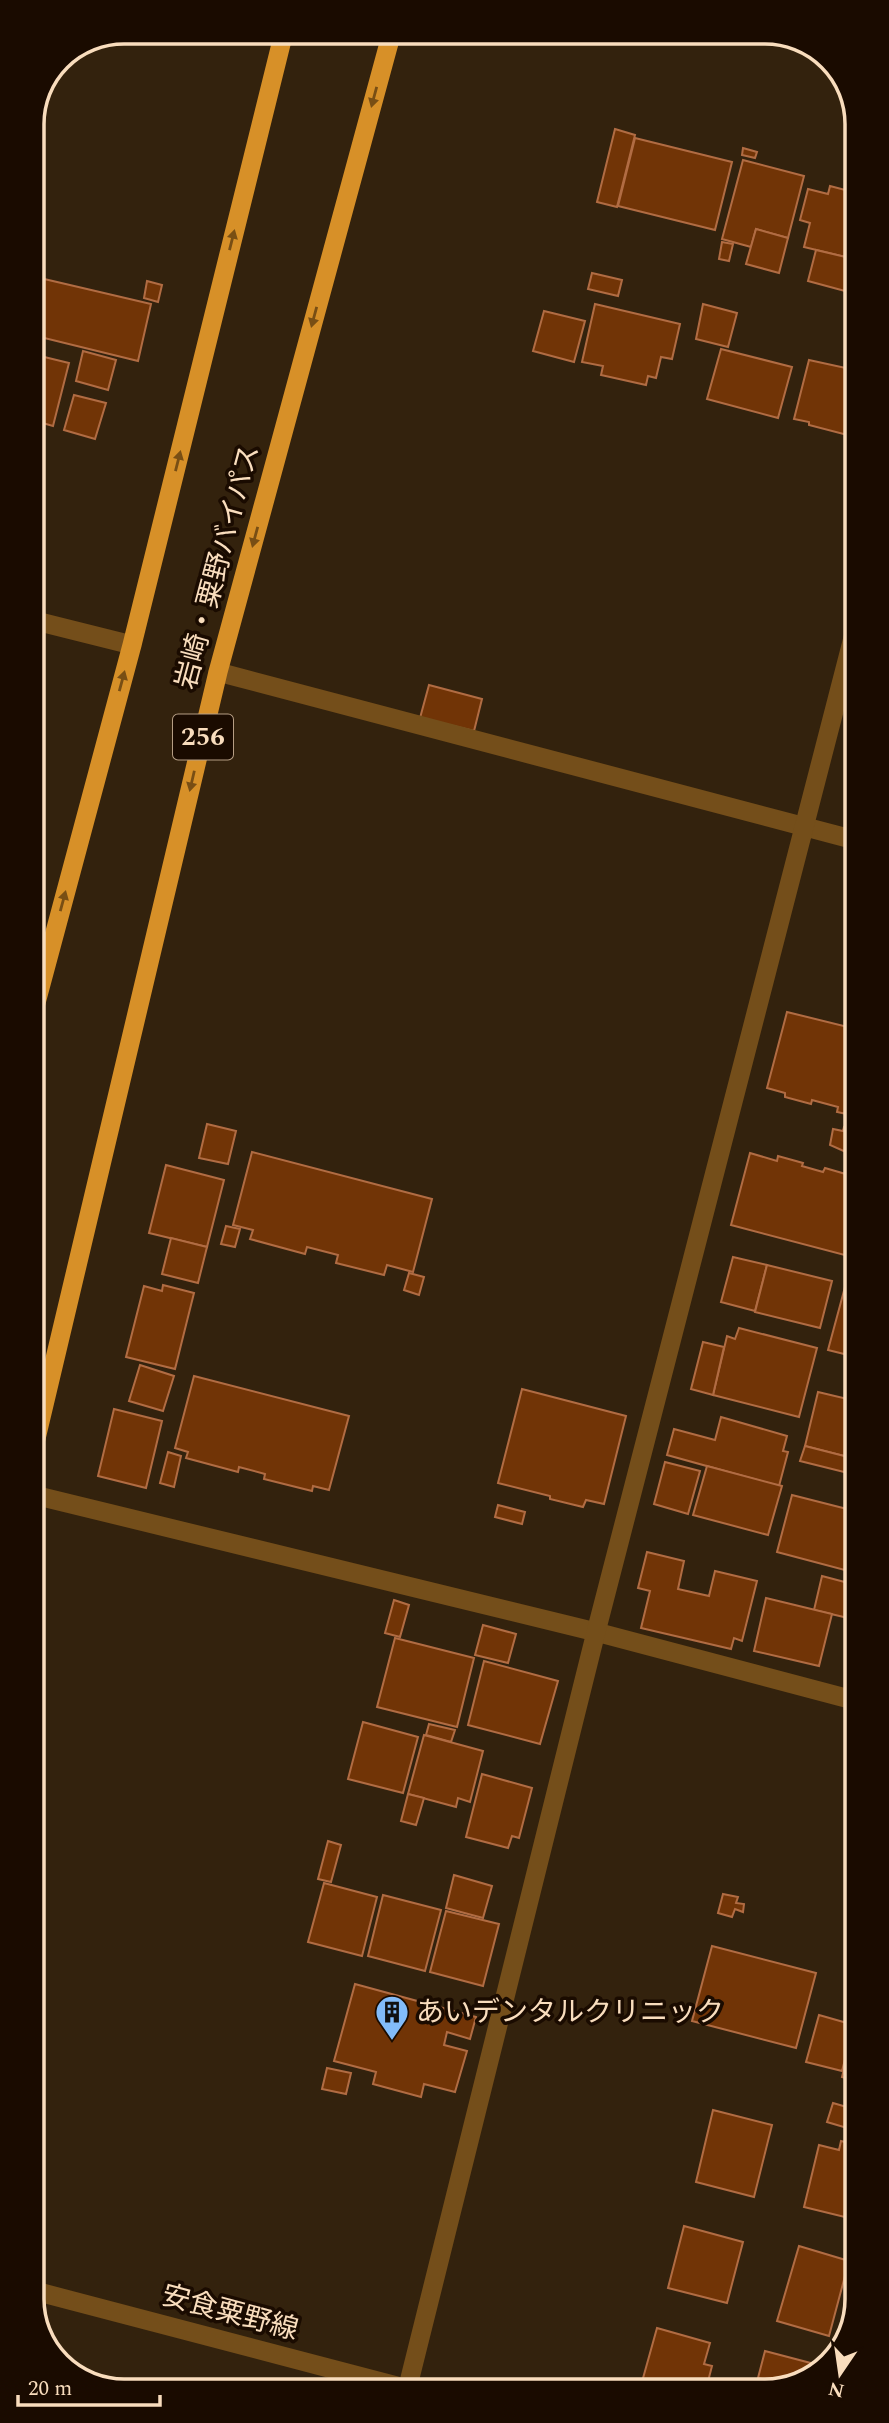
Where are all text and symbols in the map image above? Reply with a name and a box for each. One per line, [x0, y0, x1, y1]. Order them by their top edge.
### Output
one-way arrow [368, 87, 379, 109]
one-way arrow [227, 229, 238, 251]
one-way arrow [309, 307, 319, 328]
street label: 岩崎・粟野バイパス [165, 440, 271, 694]
one-way arrow [173, 449, 184, 471]
one-way arrow [249, 526, 260, 548]
one-way arrow [118, 670, 128, 691]
road number: 256 [173, 715, 233, 760]
one-way arrow [186, 770, 197, 792]
one-way arrow [59, 890, 69, 911]
place label: あいデンタルクリニック [416, 1991, 724, 2034]
building icon: あいデンタルクリニック [373, 1993, 411, 2042]
street label: 安食粟野線 [157, 2274, 303, 2352]
north arrow [805, 2339, 875, 2409]
scale bar [18, 2364, 159, 2408]
text: 20 m [28, 2373, 72, 2405]
text: N [826, 2373, 847, 2405]

